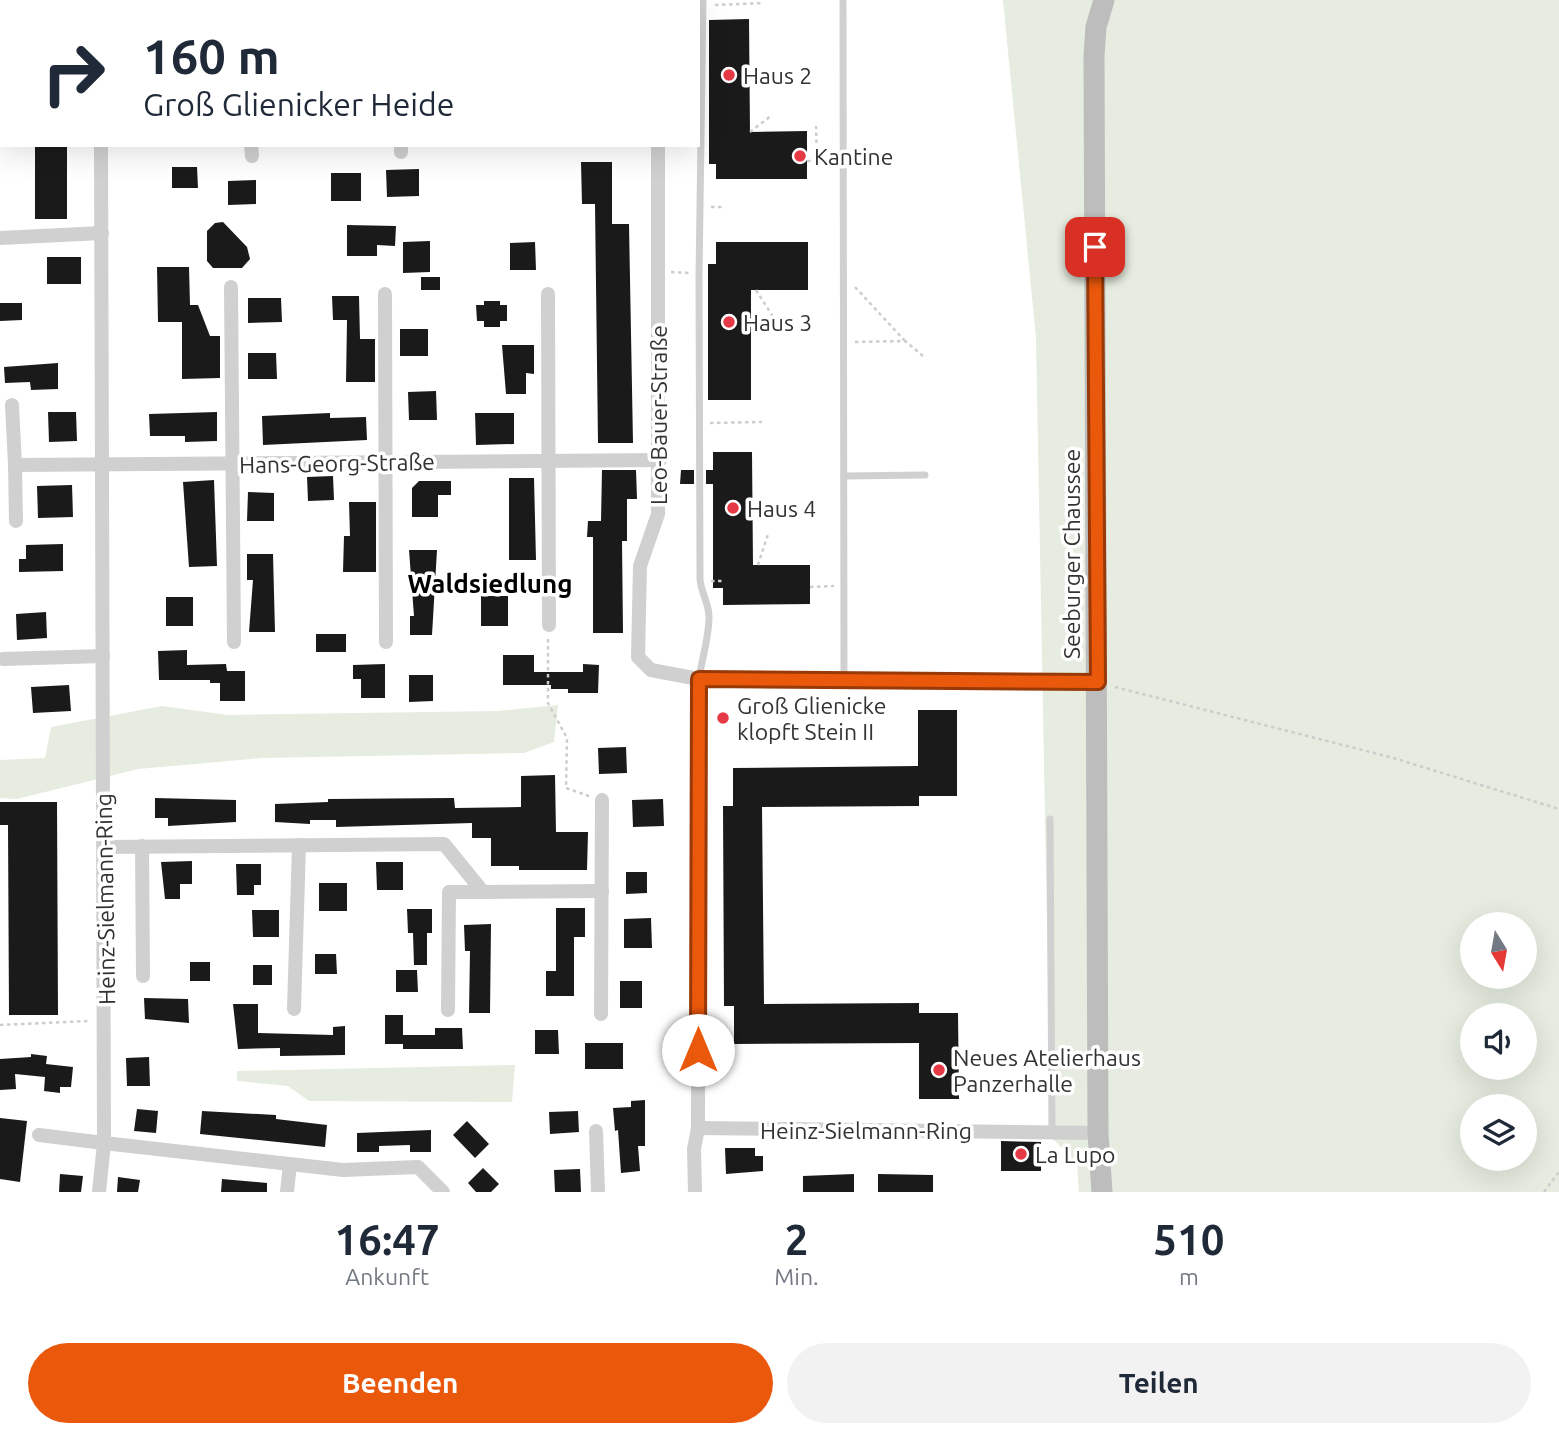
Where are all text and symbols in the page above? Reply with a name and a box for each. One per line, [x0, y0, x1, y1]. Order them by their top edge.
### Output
icon: right [28, 28, 119, 119]
text: 160 m [143, 28, 280, 83]
place label: Haus 2 [743, 63, 812, 88]
marker: Haus 2 [721, 67, 737, 83]
text: Groß Glienicker Heide [143, 86, 455, 122]
place label: Kantine [814, 144, 893, 169]
marker: Kantine [792, 148, 808, 164]
pin [1065, 217, 1125, 277]
icon: arrive [1076, 228, 1114, 266]
place label: Haus 3 [743, 310, 812, 335]
marker: Haus 3 [721, 314, 737, 330]
street label: Leo-Bauer-Straße [646, 325, 671, 505]
street label: Hans-Georg-Straße [239, 449, 435, 477]
street label: Seeburger Chaussee [1059, 449, 1084, 659]
place label: Haus 4 [747, 496, 816, 521]
marker: Haus 4 [725, 500, 741, 516]
district label: Waldsiedlung [407, 569, 573, 598]
place label: Groß Glienicke klopft Stein II [737, 693, 886, 744]
marker: Groß Glienicke klopft Stein II [715, 710, 731, 726]
street label: Heinz-Sielmann-Ring [91, 793, 119, 1005]
north arrow [1460, 912, 1536, 989]
map controls [1460, 912, 1537, 1171]
button: sound [1460, 1003, 1537, 1080]
position arrow [661, 1013, 735, 1087]
place label: Neues Atelierhaus Panzerhalle [953, 1045, 1141, 1096]
marker: Neues Atelierhaus Panzerhalle [931, 1062, 947, 1078]
button: layers [1460, 1094, 1537, 1171]
street label: Heinz-Sielmann-Ring [760, 1118, 972, 1143]
place label: La Lupo [1035, 1142, 1116, 1167]
marker: La Lupo [1013, 1146, 1029, 1162]
text: 16:47 [335, 1216, 440, 1263]
text: 2 [785, 1216, 808, 1263]
text: 510 [1153, 1216, 1224, 1263]
text: Ankunft [345, 1264, 429, 1289]
text: Min. [774, 1264, 819, 1289]
text: m [1179, 1264, 1199, 1289]
button: Beenden [28, 1343, 773, 1423]
button: Teilen [787, 1343, 1531, 1423]

